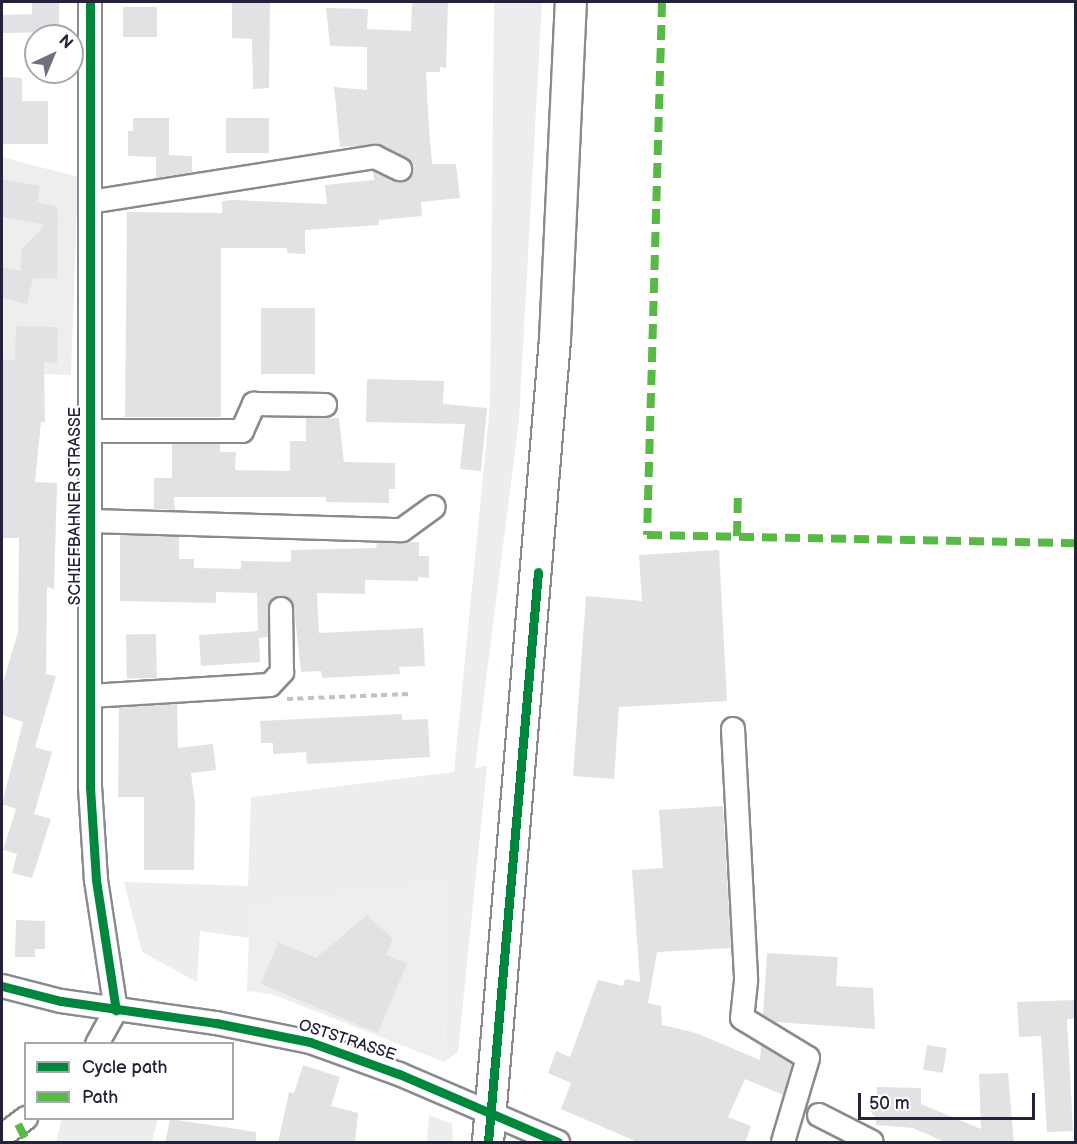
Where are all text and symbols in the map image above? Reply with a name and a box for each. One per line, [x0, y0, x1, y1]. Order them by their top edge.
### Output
north arrow [24, 24, 84, 84]
text: N [55, 31, 76, 53]
street label: SCHIEFBAHNER STRASSE [66, 407, 86, 605]
street label: OSTSTRASSE [296, 1016, 398, 1066]
legend [24, 1042, 234, 1120]
text: Cycle path [82, 1057, 168, 1078]
scale bar [861, 1081, 1038, 1119]
text: Path [82, 1087, 118, 1108]
text: 50 m [869, 1093, 910, 1114]

